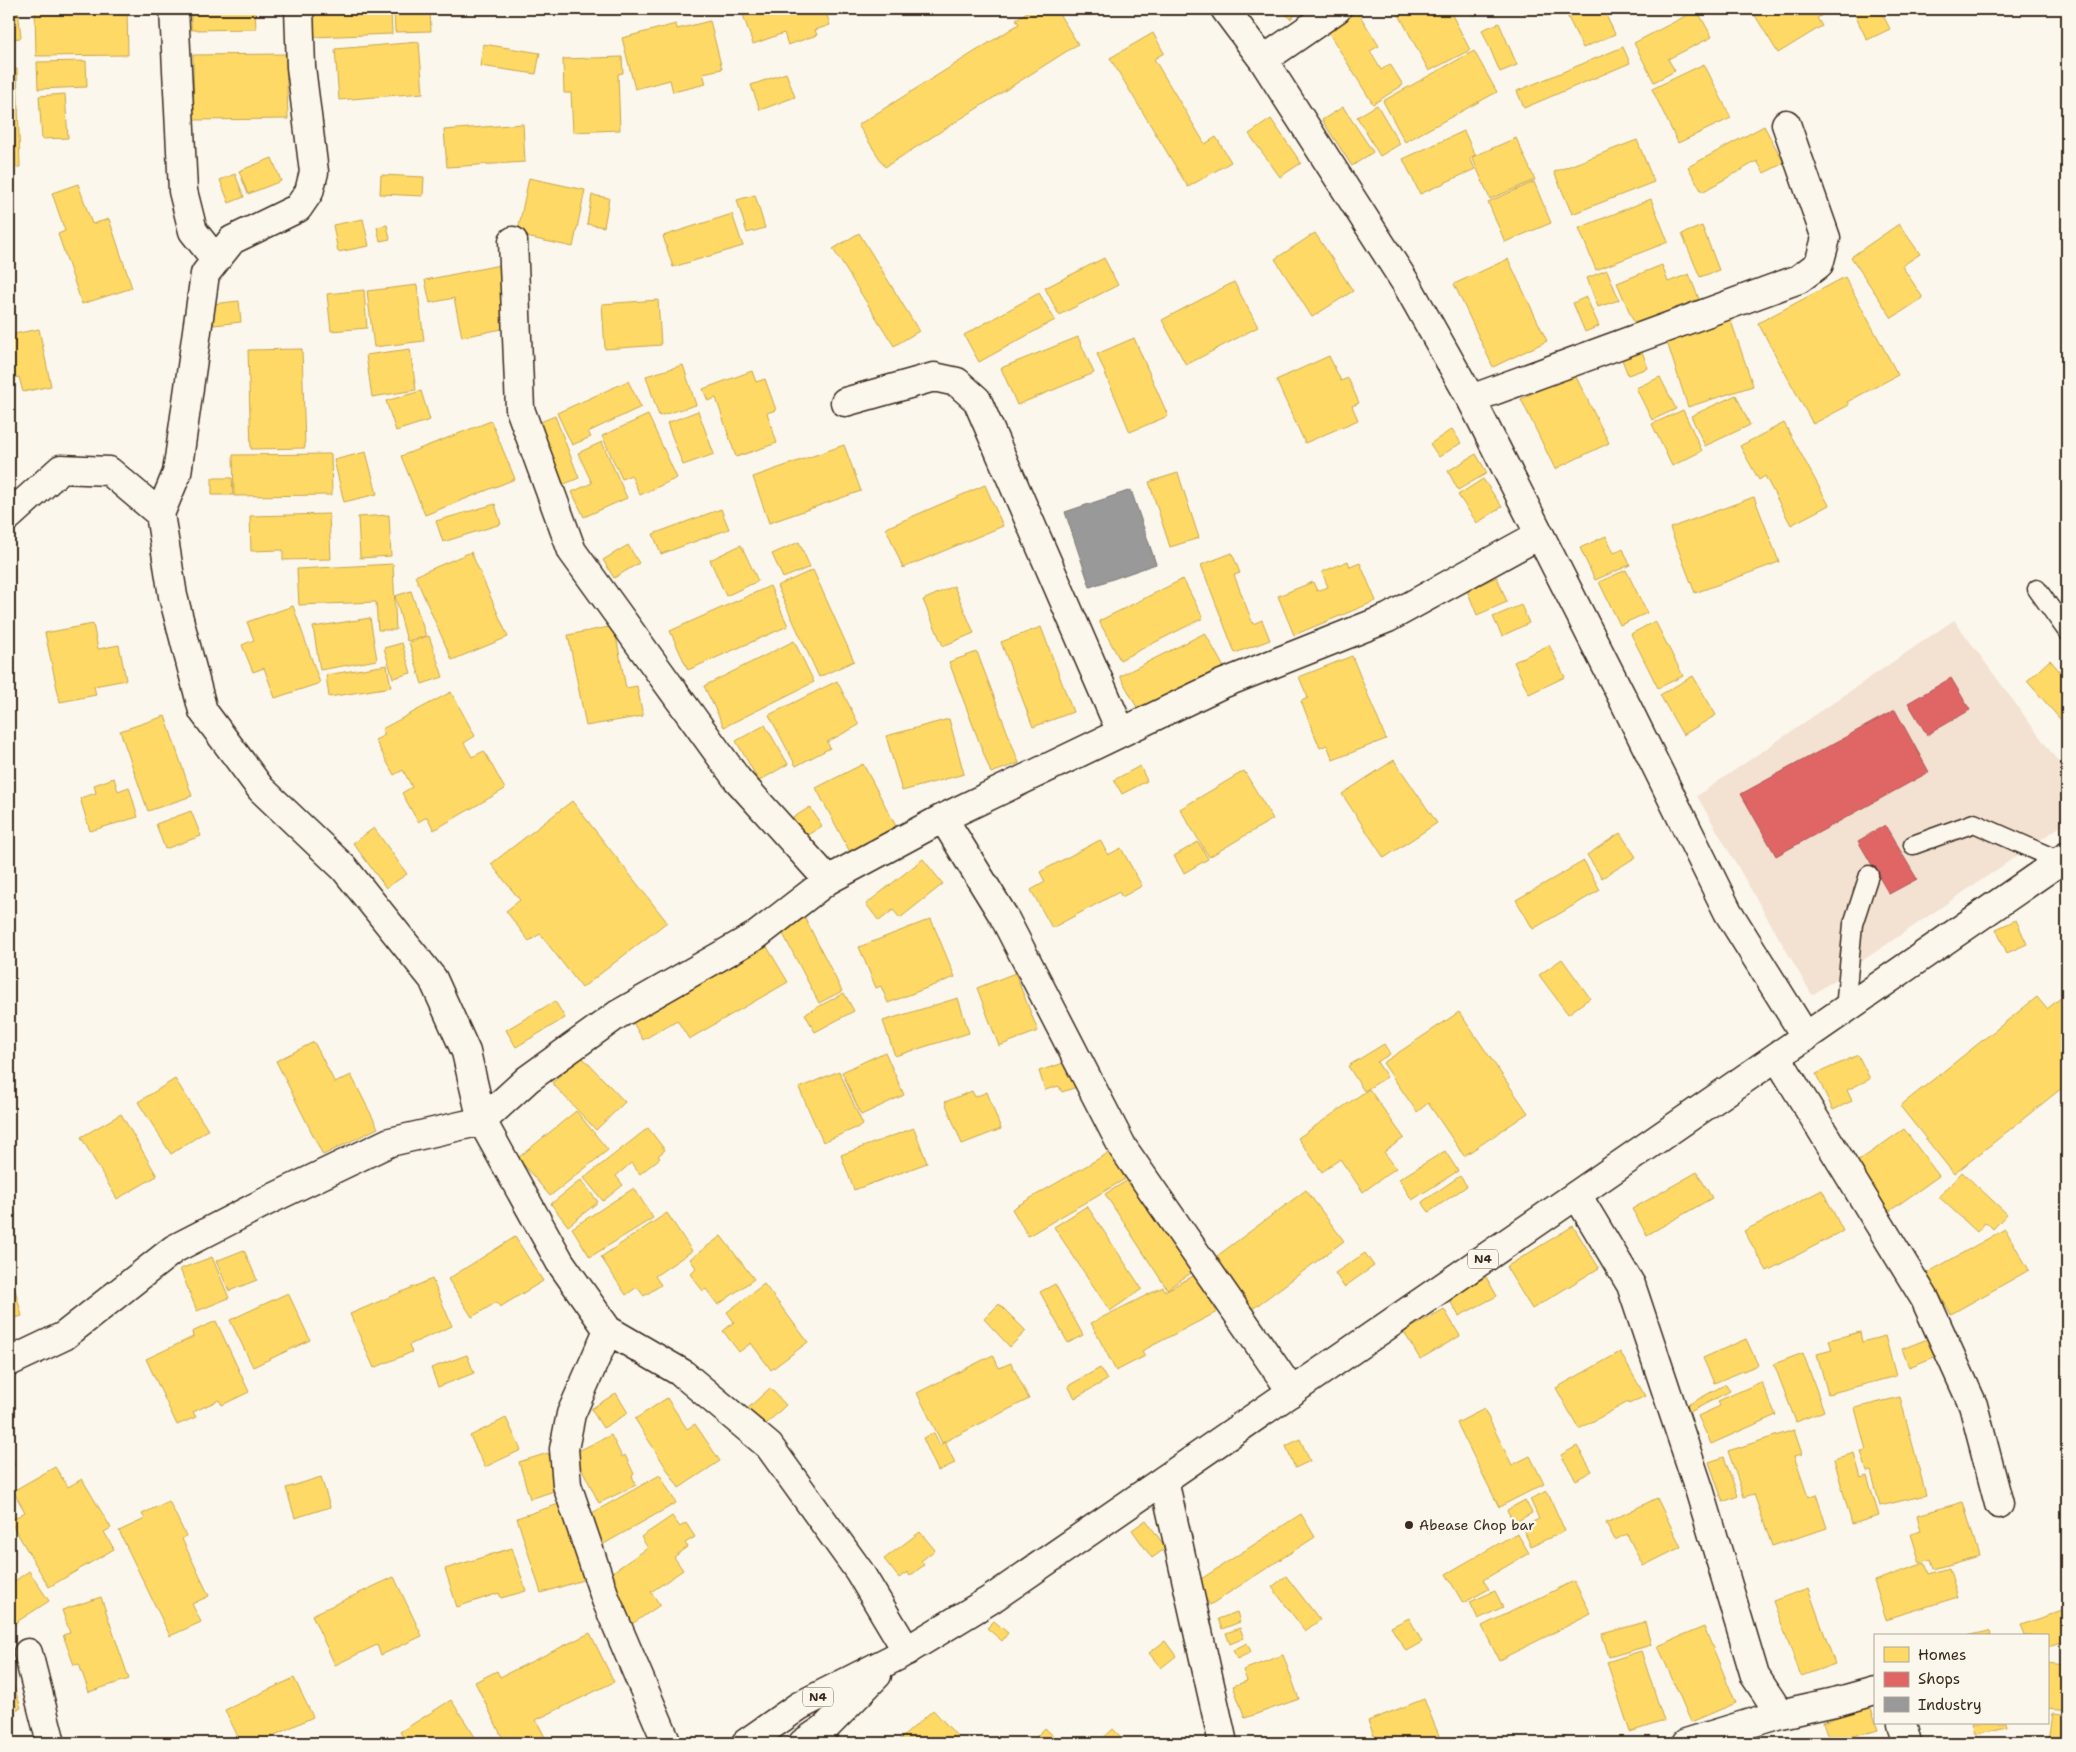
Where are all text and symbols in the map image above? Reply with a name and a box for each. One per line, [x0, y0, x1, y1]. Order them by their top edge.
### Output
road number: N4 [1468, 1250, 1498, 1268]
place label: Abease Chop bar [1419, 1516, 1535, 1534]
marker: Abease Chop bar [1403, 1519, 1415, 1531]
legend [1874, 1634, 2048, 1724]
text: Homes [1918, 1645, 1966, 1665]
text: Shops [1918, 1669, 1960, 1689]
road number: N4 [803, 1688, 833, 1706]
text: Industry [1918, 1695, 1982, 1715]

